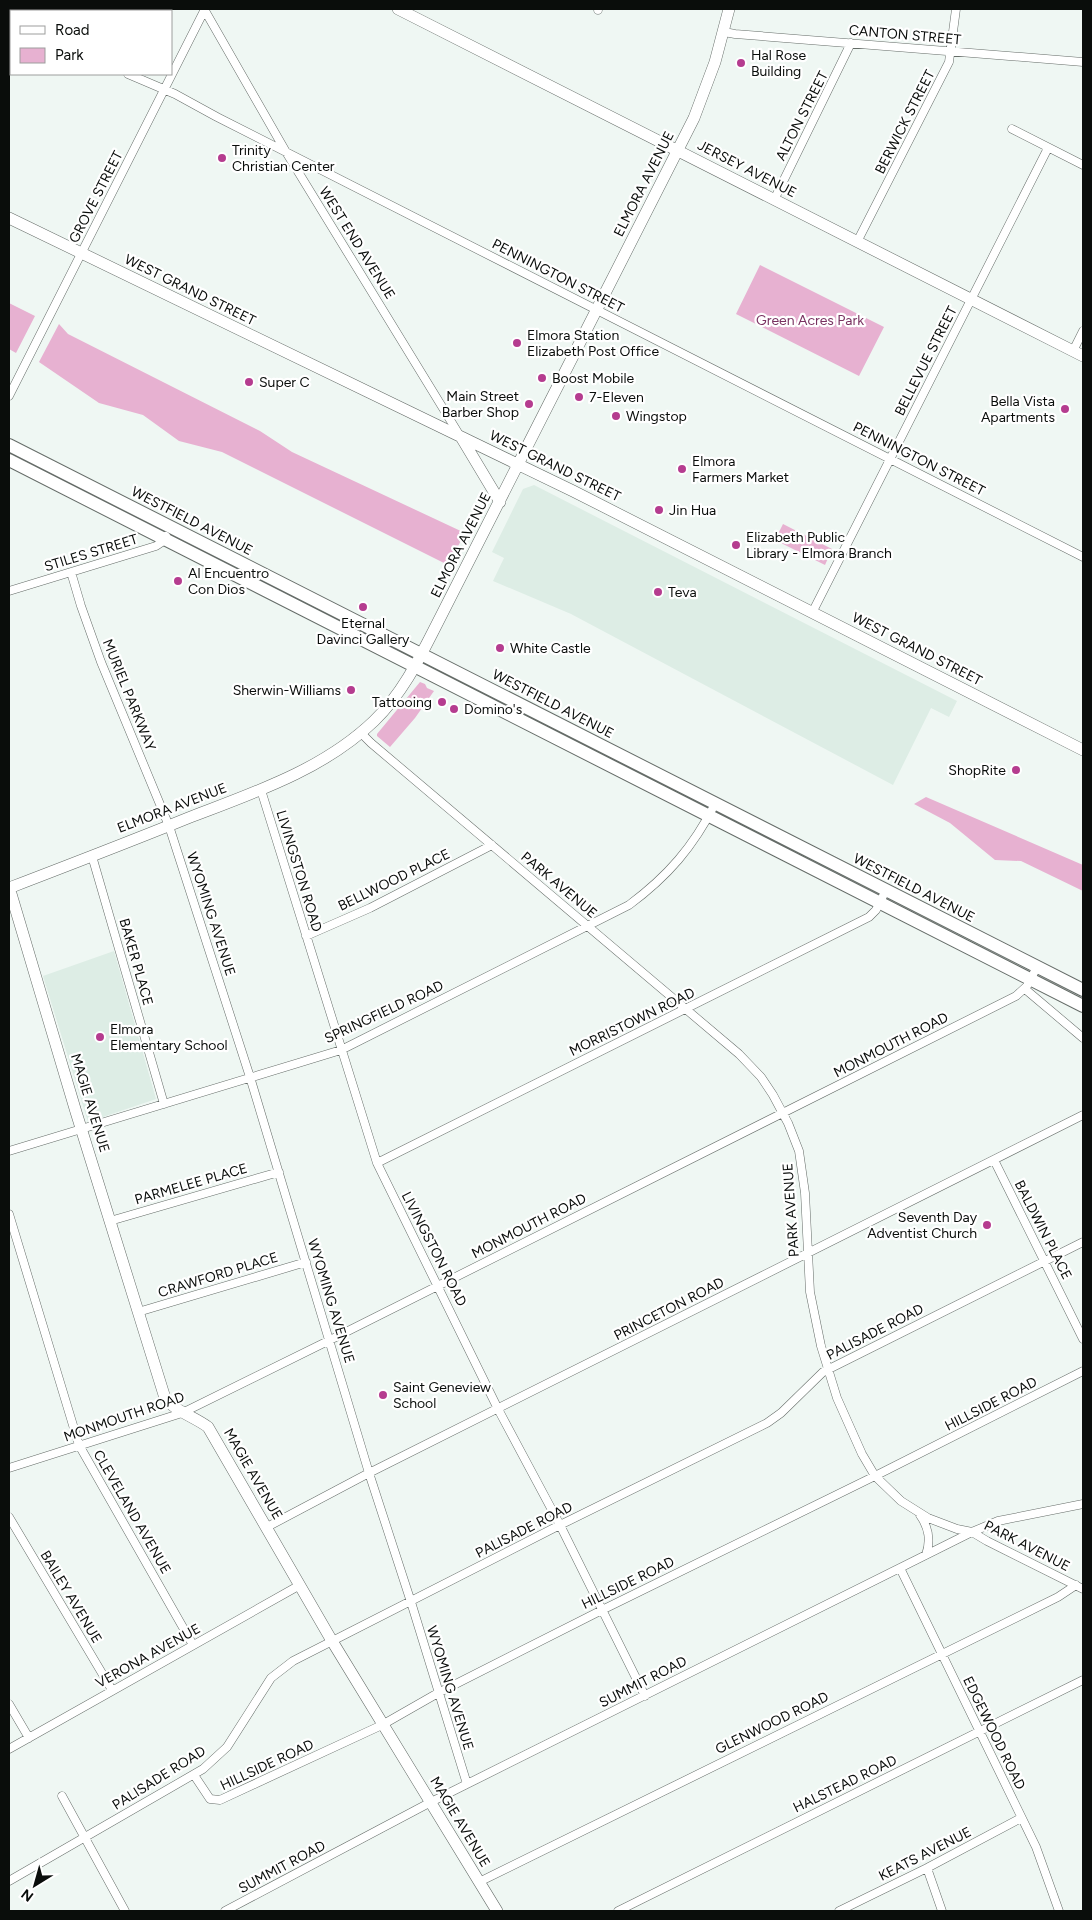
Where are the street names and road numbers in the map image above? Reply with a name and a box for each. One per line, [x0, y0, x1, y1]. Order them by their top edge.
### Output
street label: CANTON STREET [848, 22, 962, 48]
street label: BERWICK STREET [871, 67, 939, 177]
street label: ALTON STREET [772, 68, 832, 164]
street label: ELMORA AVENUE [610, 129, 678, 239]
street label: JERSEY AVENUE [695, 137, 799, 201]
street label: GROVE STREET [66, 148, 127, 246]
street label: WEST END AVENUE [315, 184, 399, 302]
street label: PENNINGTON STREET [489, 235, 627, 317]
street label: WEST GRAND STREET [122, 251, 259, 329]
street label: BELLEVUE STREET [891, 303, 961, 419]
street label: PENNINGTON STREET [850, 418, 988, 500]
street label: WEST GRAND STREET [487, 427, 624, 505]
street label: WESTFIELD AVENUE [128, 483, 256, 559]
street label: ELMORA AVENUE [427, 490, 495, 600]
street label: STILES STREET [42, 531, 140, 575]
street label: WEST GRAND STREET [849, 609, 985, 689]
street label: MURIEL PARKWAY [99, 637, 159, 754]
street label: WESTFIELD AVENUE [489, 666, 617, 742]
street label: ELMORA AVENUE [115, 779, 229, 837]
street label: LIVINGSTON ROAD [272, 808, 326, 934]
street label: BELLWOOD PLACE [335, 845, 453, 915]
street label: PARK AVENUE [517, 848, 601, 922]
street label: WYOMING AVENUE [183, 850, 239, 978]
street label: WESTFIELD AVENUE [850, 850, 978, 926]
street label: BAKER PLACE [115, 916, 157, 1008]
street label: SPRINGFIELD ROAD [322, 977, 446, 1047]
street label: MORRISTOWN ROAD [566, 984, 698, 1060]
street label: MONMOUTH ROAD [831, 1009, 951, 1081]
street label: MAGIE AVENUE [67, 1051, 113, 1155]
street label: PARMELEE PLACE [133, 1160, 249, 1208]
street label: PARK AVENUE [779, 1162, 803, 1258]
street label: BALDWIN PLACE [1011, 1177, 1075, 1283]
street label: LIVINGSTON ROAD [398, 1189, 470, 1309]
street label: MONMOUTH ROAD [469, 1190, 589, 1262]
street label: WYOMING AVENUE [304, 1237, 358, 1365]
street label: CRAWFORD PLACE [156, 1249, 280, 1301]
street label: PRINCETON ROAD [611, 1274, 727, 1344]
street label: PALISADE ROAD [824, 1300, 926, 1364]
street label: HILLSIDE ROAD [942, 1373, 1040, 1435]
street label: MONMOUTH ROAD [61, 1388, 187, 1446]
street label: MAGIE AVENUE [220, 1425, 286, 1523]
street label: CLEVELAND AVENUE [90, 1447, 174, 1577]
street label: PALISADE ROAD [473, 1498, 575, 1562]
street label: PARK AVENUE [981, 1517, 1073, 1575]
street label: BAILEY AVENUE [37, 1548, 105, 1646]
street label: HILLSIDE ROAD [579, 1553, 677, 1613]
street label: VERONA AVENUE [93, 1620, 203, 1692]
street label: WYOMING AVENUE [423, 1624, 477, 1752]
street label: SUMMIT ROAD [596, 1653, 690, 1711]
street label: EDGEWOOD ROAD [959, 1674, 1029, 1792]
street label: GLENWOOD ROAD [713, 1688, 831, 1758]
street label: HILLSIDE ROAD [217, 1736, 317, 1794]
street label: PALISADE ROAD [109, 1742, 209, 1814]
street label: HALSTEAD ROAD [790, 1752, 900, 1816]
street label: MAGIE AVENUE [426, 1774, 494, 1870]
street label: KEATS AVENUE [876, 1823, 974, 1885]
street label: SUMMIT ROAD [236, 1837, 328, 1897]

